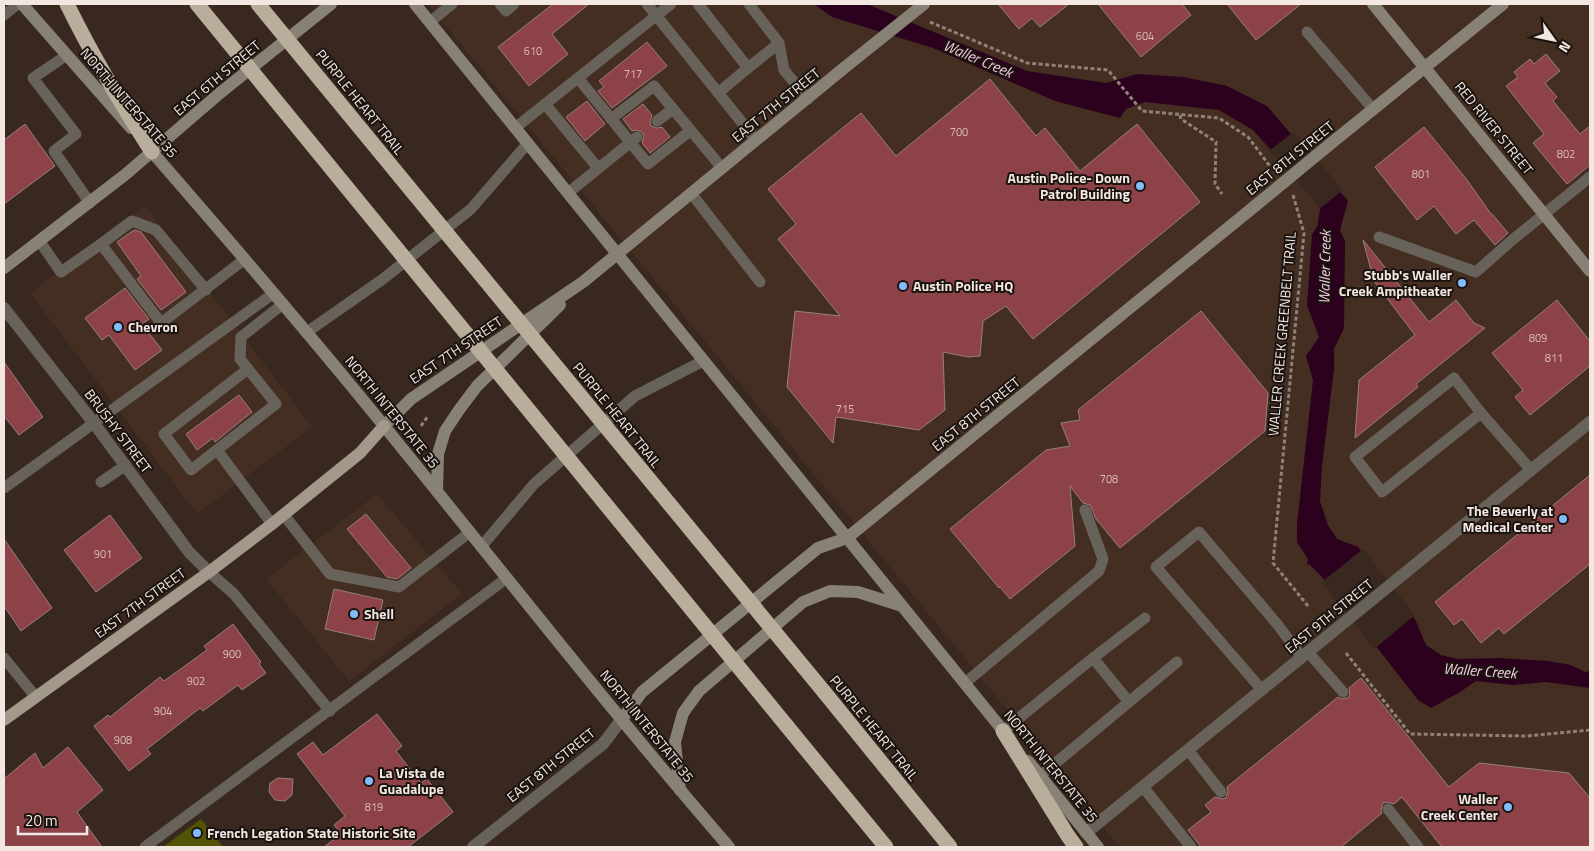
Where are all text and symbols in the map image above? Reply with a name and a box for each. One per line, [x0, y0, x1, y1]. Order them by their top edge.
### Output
north arrow [1529, 15, 1579, 65]
house number: 604 [1136, 28, 1154, 44]
street label: EAST 6TH STREET [168, 34, 265, 120]
water label: Waller Creek [940, 34, 1019, 84]
text: N [1554, 38, 1577, 57]
street label: NORTH INTERSTATE 35 [76, 43, 183, 162]
house number: 610 [524, 43, 542, 59]
street label: PURPLE HEART TRAIL [311, 44, 410, 159]
street label: EAST 7TH STREET [727, 62, 825, 147]
house number: 717 [624, 66, 642, 82]
street label: RED RIVER STREET [1450, 77, 1539, 179]
street label: EAST 8TH STREET [1241, 115, 1339, 200]
house number: 700 [950, 124, 968, 140]
house number: 802 [1557, 146, 1575, 162]
house number: 801 [1412, 166, 1430, 182]
place label: Austin Police- Down Patrol Building [1008, 167, 1131, 204]
marker: Austin Police- Down Patrol Building [1134, 180, 1146, 192]
water label: Waller Creek [1312, 228, 1337, 304]
street label: WALLER CREEK GREENBELT TRAIL [1262, 231, 1301, 437]
place label: Stubb's Waller Creek Ampitheater [1339, 264, 1452, 301]
place label: Austin Police HQ [913, 275, 1013, 296]
marker: Stubb's Waller Creek Ampitheater [1456, 277, 1468, 289]
marker: Austin Police HQ [897, 280, 909, 292]
street label: EAST 7TH STREET [405, 310, 507, 389]
place label: Chevron [128, 316, 178, 337]
marker: Chevron [112, 321, 124, 333]
house number: 809 [1529, 330, 1547, 346]
house number: 811 [1545, 350, 1563, 366]
street label: NORTH INTERSTATE 35 [340, 351, 445, 473]
street label: PURPLE HEART TRAIL [568, 357, 667, 472]
street label: EAST 8TH STREET [927, 371, 1025, 456]
street label: BRUSHY STREET [80, 384, 157, 478]
house number: 715 [836, 401, 854, 417]
house number: 708 [1100, 471, 1118, 487]
place label: The Beverly at Medical Center [1463, 500, 1553, 537]
marker: The Beverly at Medical Center [1557, 513, 1569, 525]
house number: 901 [94, 546, 112, 562]
street label: EAST 7TH STREET [90, 562, 190, 643]
street label: EAST 9TH STREET [1280, 573, 1378, 658]
place label: Shell [364, 603, 394, 624]
marker: Shell [348, 608, 360, 620]
house number: 900 [223, 646, 241, 662]
water label: Waller Creek [1442, 656, 1520, 685]
street label: NORTH INTERSTATE 35 [595, 665, 700, 787]
street label: PURPLE HEART TRAIL [825, 670, 924, 785]
house number: 902 [187, 673, 205, 689]
house number: 904 [154, 703, 172, 719]
street label: NORTH INTERSTATE 35 [999, 705, 1104, 827]
street label: EAST 8TH STREET [502, 722, 600, 807]
house number: 908 [114, 732, 132, 748]
place label: La Vista de Guadalupe [379, 762, 445, 799]
marker: La Vista de Guadalupe [363, 775, 375, 787]
place label: Waller Creek Center [1421, 788, 1498, 825]
house number: 819 [365, 799, 383, 815]
marker: Waller Creek Center [1502, 801, 1514, 813]
scale bar [18, 804, 86, 836]
text: 20 m [25, 809, 58, 832]
place label: French Legation State Historic Site [207, 822, 416, 843]
marker: French Legation State Historic Site [191, 827, 203, 839]

